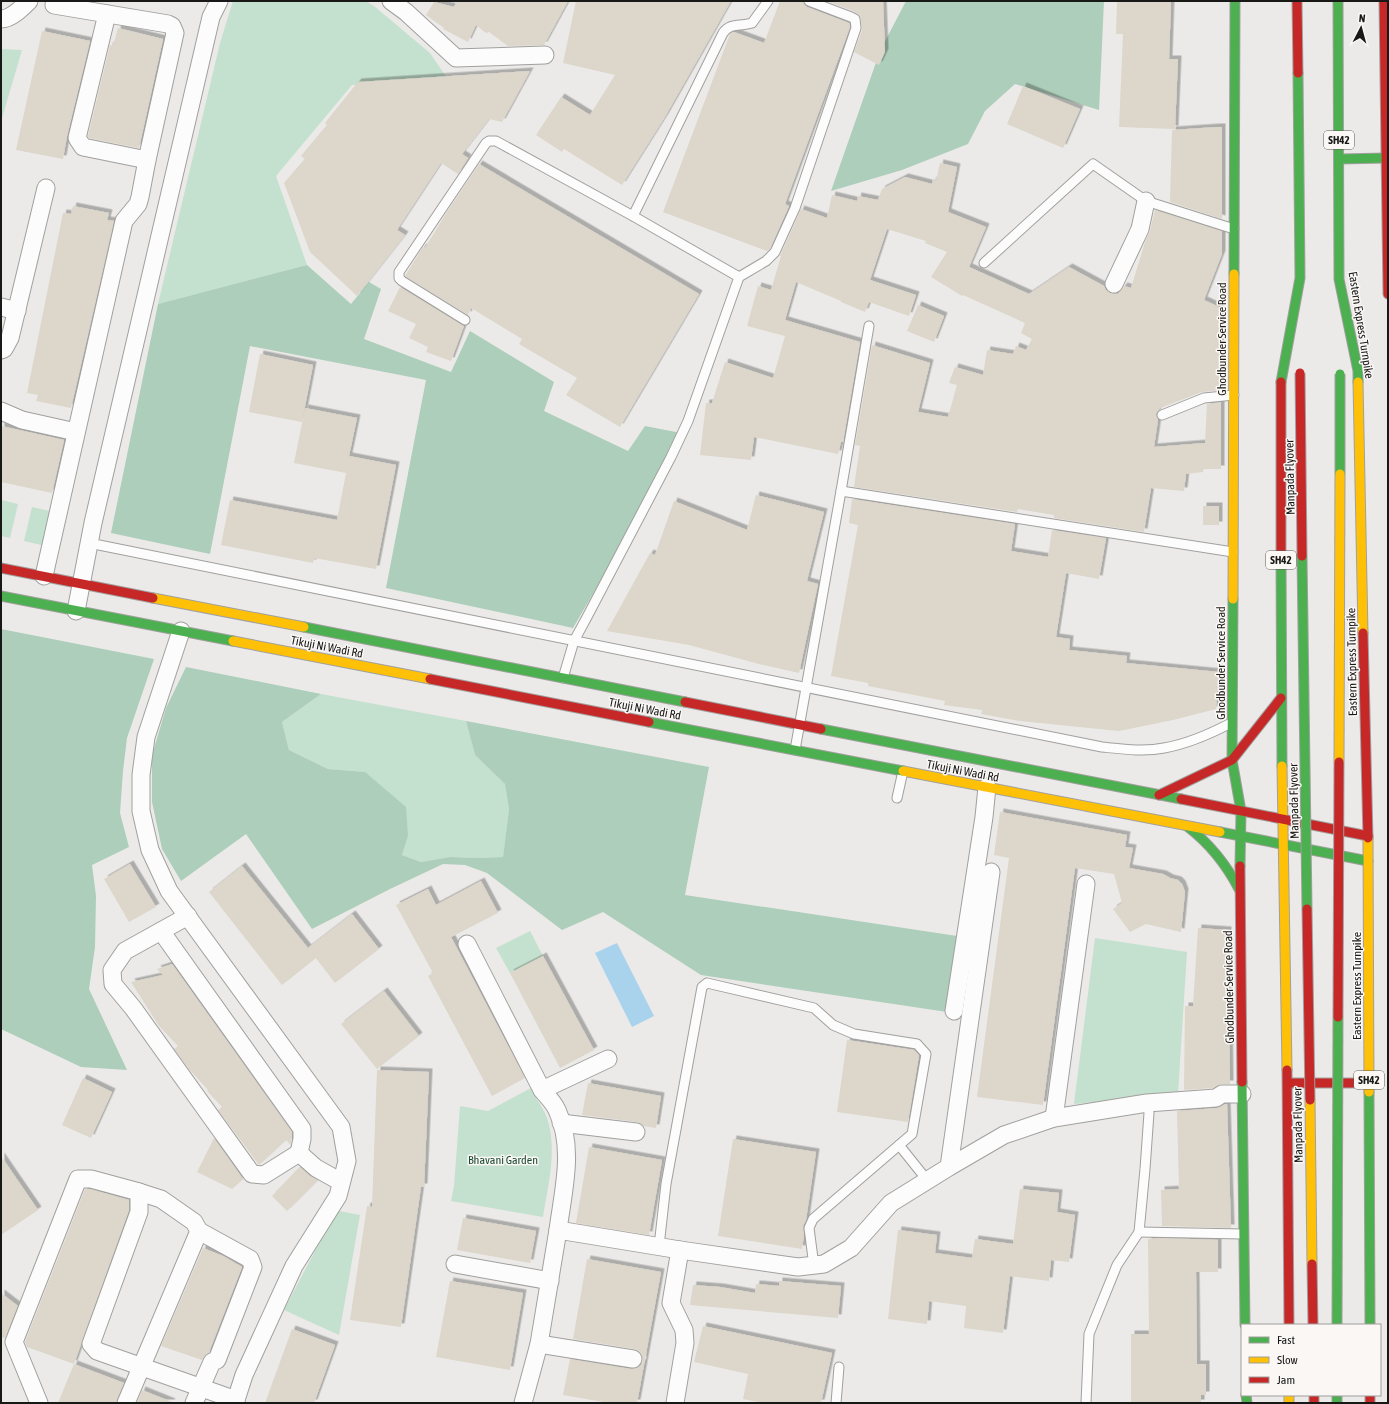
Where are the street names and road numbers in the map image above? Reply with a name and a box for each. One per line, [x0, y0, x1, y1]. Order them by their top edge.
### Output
road number: SH42 [1324, 131, 1354, 149]
street label: Eastern Express Turnpike [1346, 270, 1376, 380]
street label: Ghodbunder Service Road [1215, 282, 1229, 396]
street label: Manpada Flyover [1282, 439, 1298, 515]
road number: SH42 [1266, 551, 1296, 569]
street label: Ghodbunder Service Road [1214, 606, 1228, 720]
street label: Eastern Express Turnpike [1344, 608, 1360, 716]
street label: Tikuji Ni Wadi Rd [290, 633, 364, 661]
street label: Tikuji Ni Wadi Rd [608, 695, 682, 723]
street label: Tikuji Ni Wadi Rd [926, 757, 1000, 785]
street label: Manpada Flyover [1286, 763, 1302, 839]
street label: Ghodbunder Service Road [1221, 930, 1237, 1044]
street label: Eastern Express Turnpike [1350, 932, 1364, 1040]
road number: SH42 [1354, 1071, 1384, 1089]
street label: Manpada Flyover [1290, 1087, 1306, 1163]

